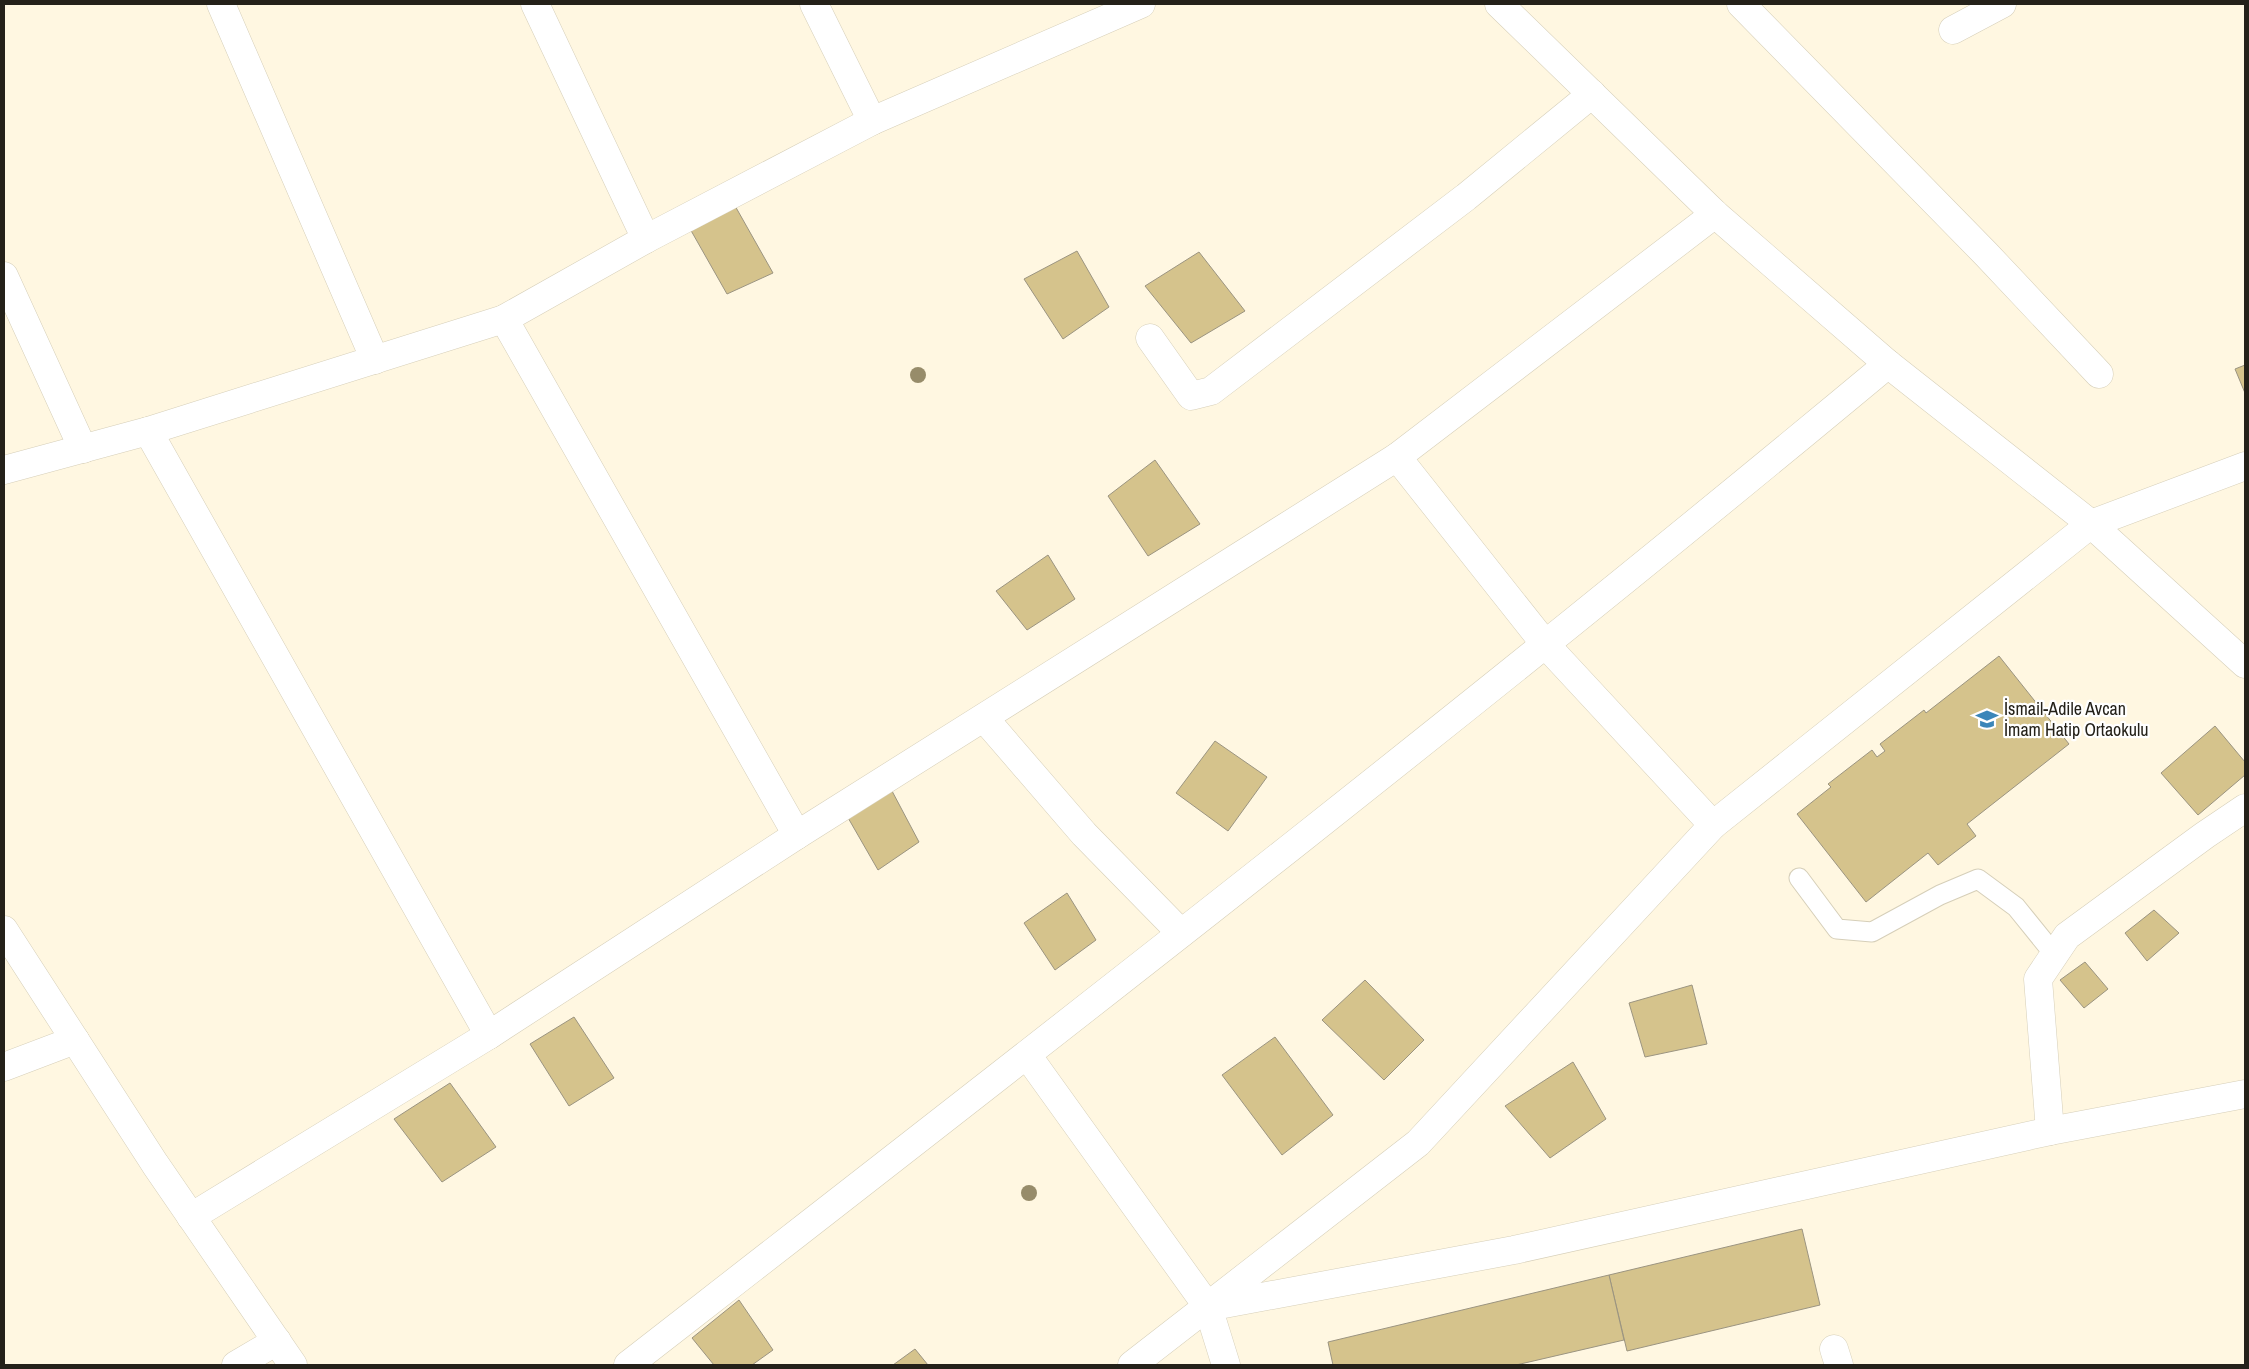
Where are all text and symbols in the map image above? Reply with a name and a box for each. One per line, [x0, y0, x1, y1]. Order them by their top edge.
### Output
place label: İsmail-Adile Avcan İmam Hatip Ortaokulu [2004, 696, 2148, 742]
school or university icon: İsmail-Adile Avcan İmam Hatip Ortaokulu [1974, 706, 2000, 732]

